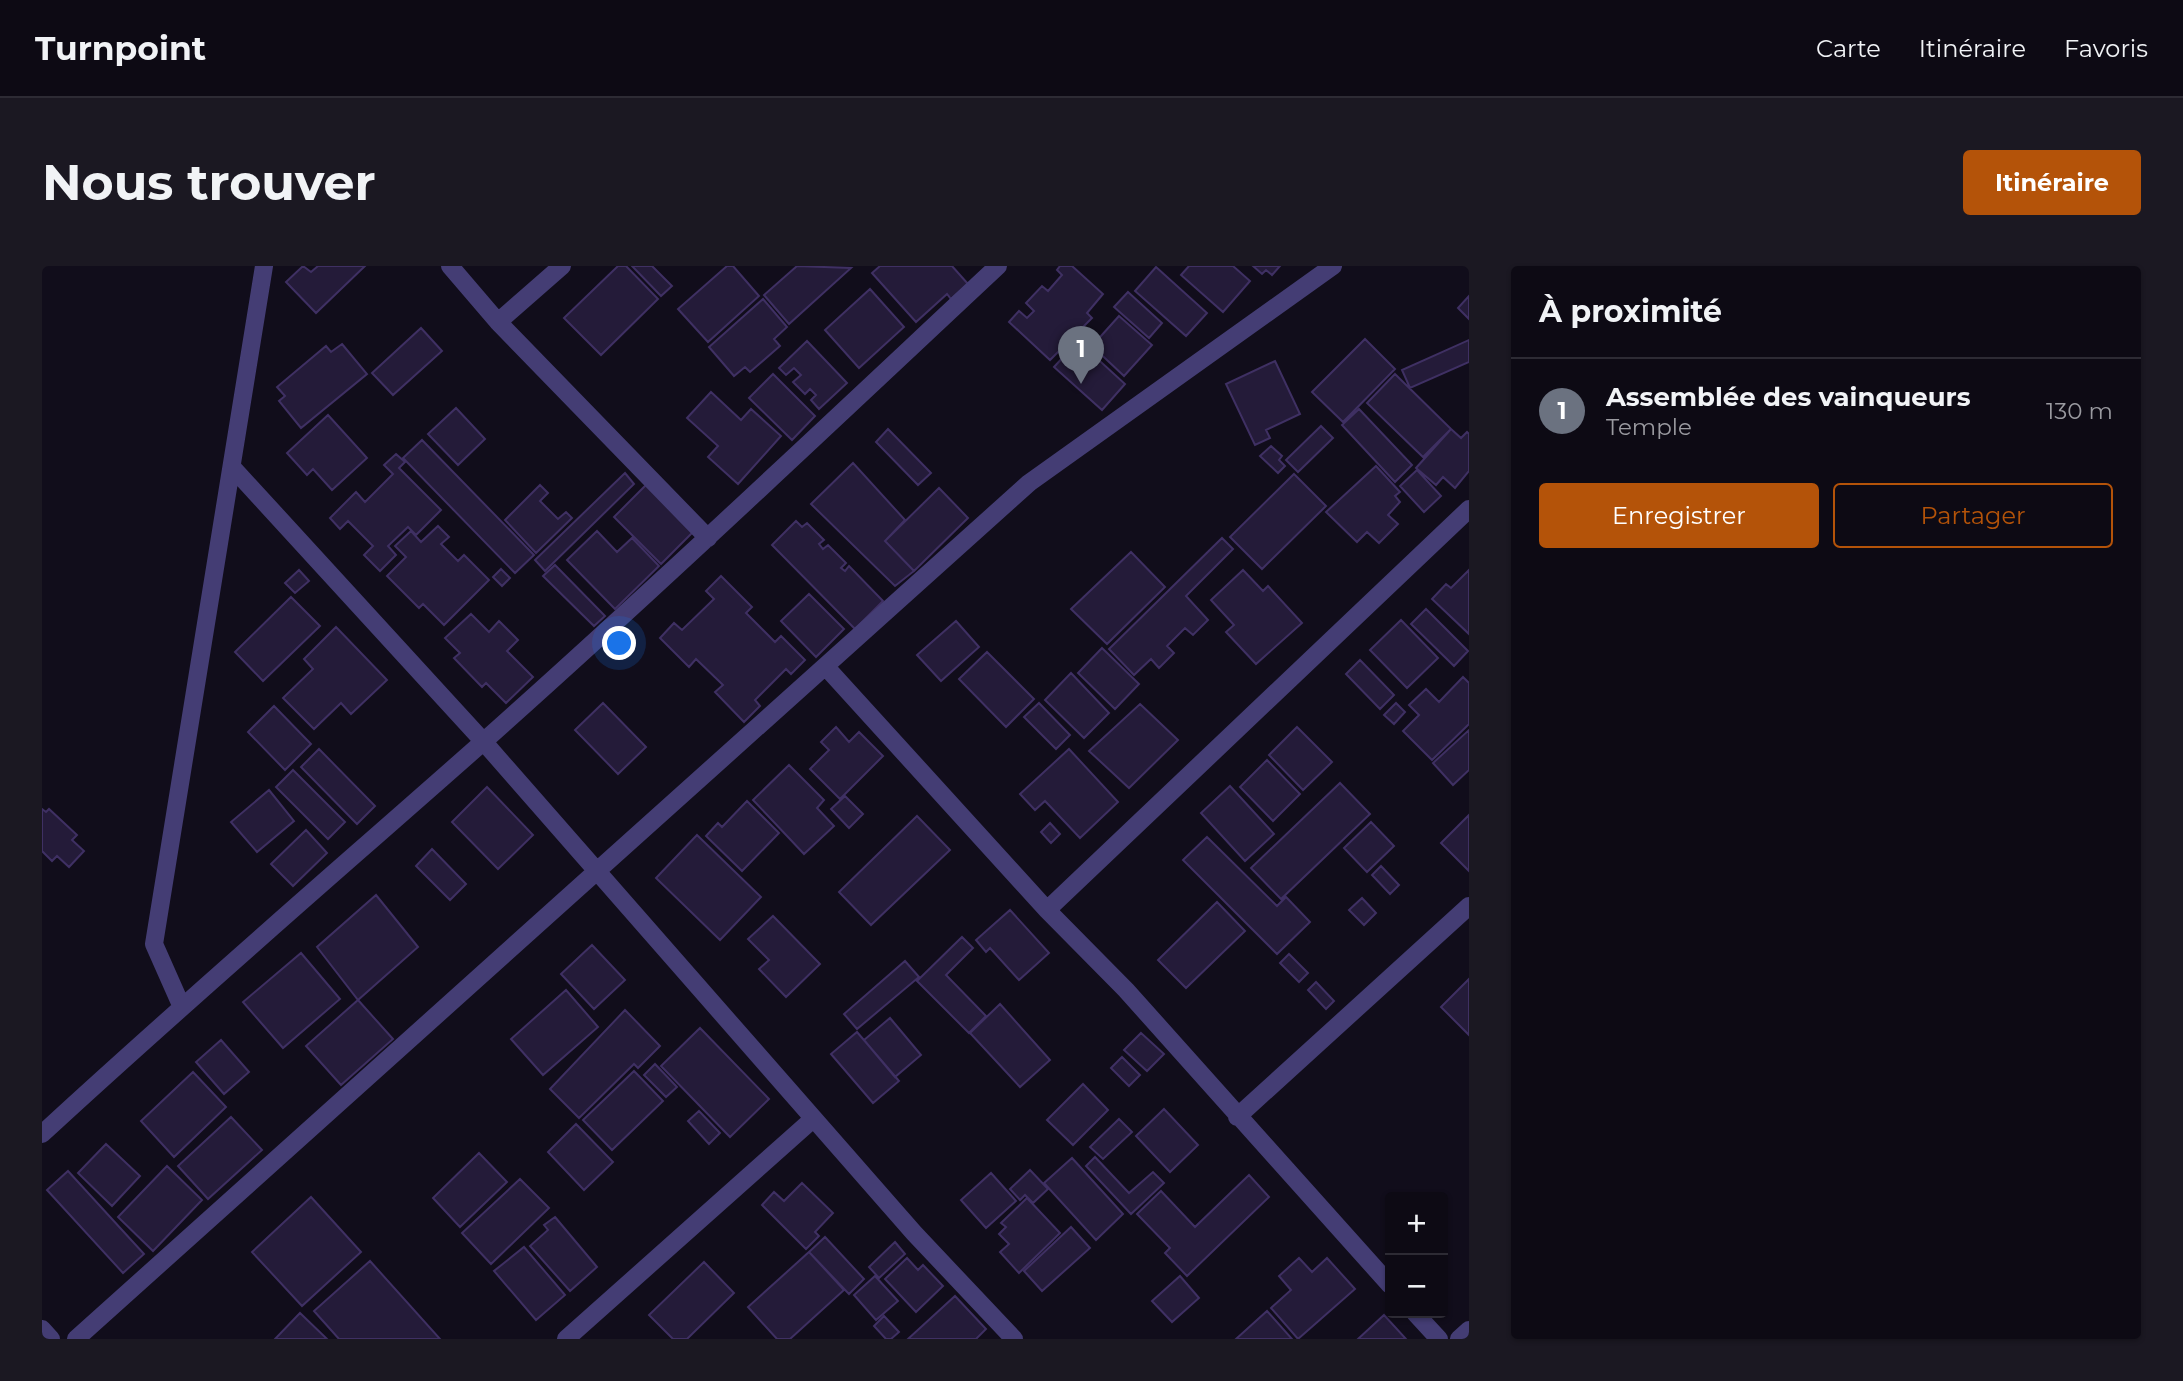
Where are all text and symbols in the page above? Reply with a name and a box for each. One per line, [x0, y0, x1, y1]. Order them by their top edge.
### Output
text: Turnpoint [35, 28, 206, 68]
text: Carte [1816, 34, 1881, 63]
text: Itinéraire [1919, 34, 2026, 63]
text: Favoris [2064, 34, 2148, 63]
button: Itinéraire [1963, 150, 2141, 215]
text: Nous trouver [42, 153, 376, 212]
text: À proximité [1539, 293, 1722, 330]
pin: 1 [1058, 326, 1104, 384]
text: Assemblée des vainqueurs [1606, 381, 1971, 413]
text: 1 [1557, 397, 1567, 425]
text: 130 m [2046, 397, 2113, 425]
text: Temple [1606, 413, 1692, 441]
button: Enregistrer [1539, 483, 1819, 548]
button: Partager [1833, 483, 2113, 548]
your location [602, 626, 636, 660]
map controls [1385, 1192, 1448, 1318]
button: + [1385, 1192, 1448, 1255]
button: − [1385, 1255, 1448, 1318]

